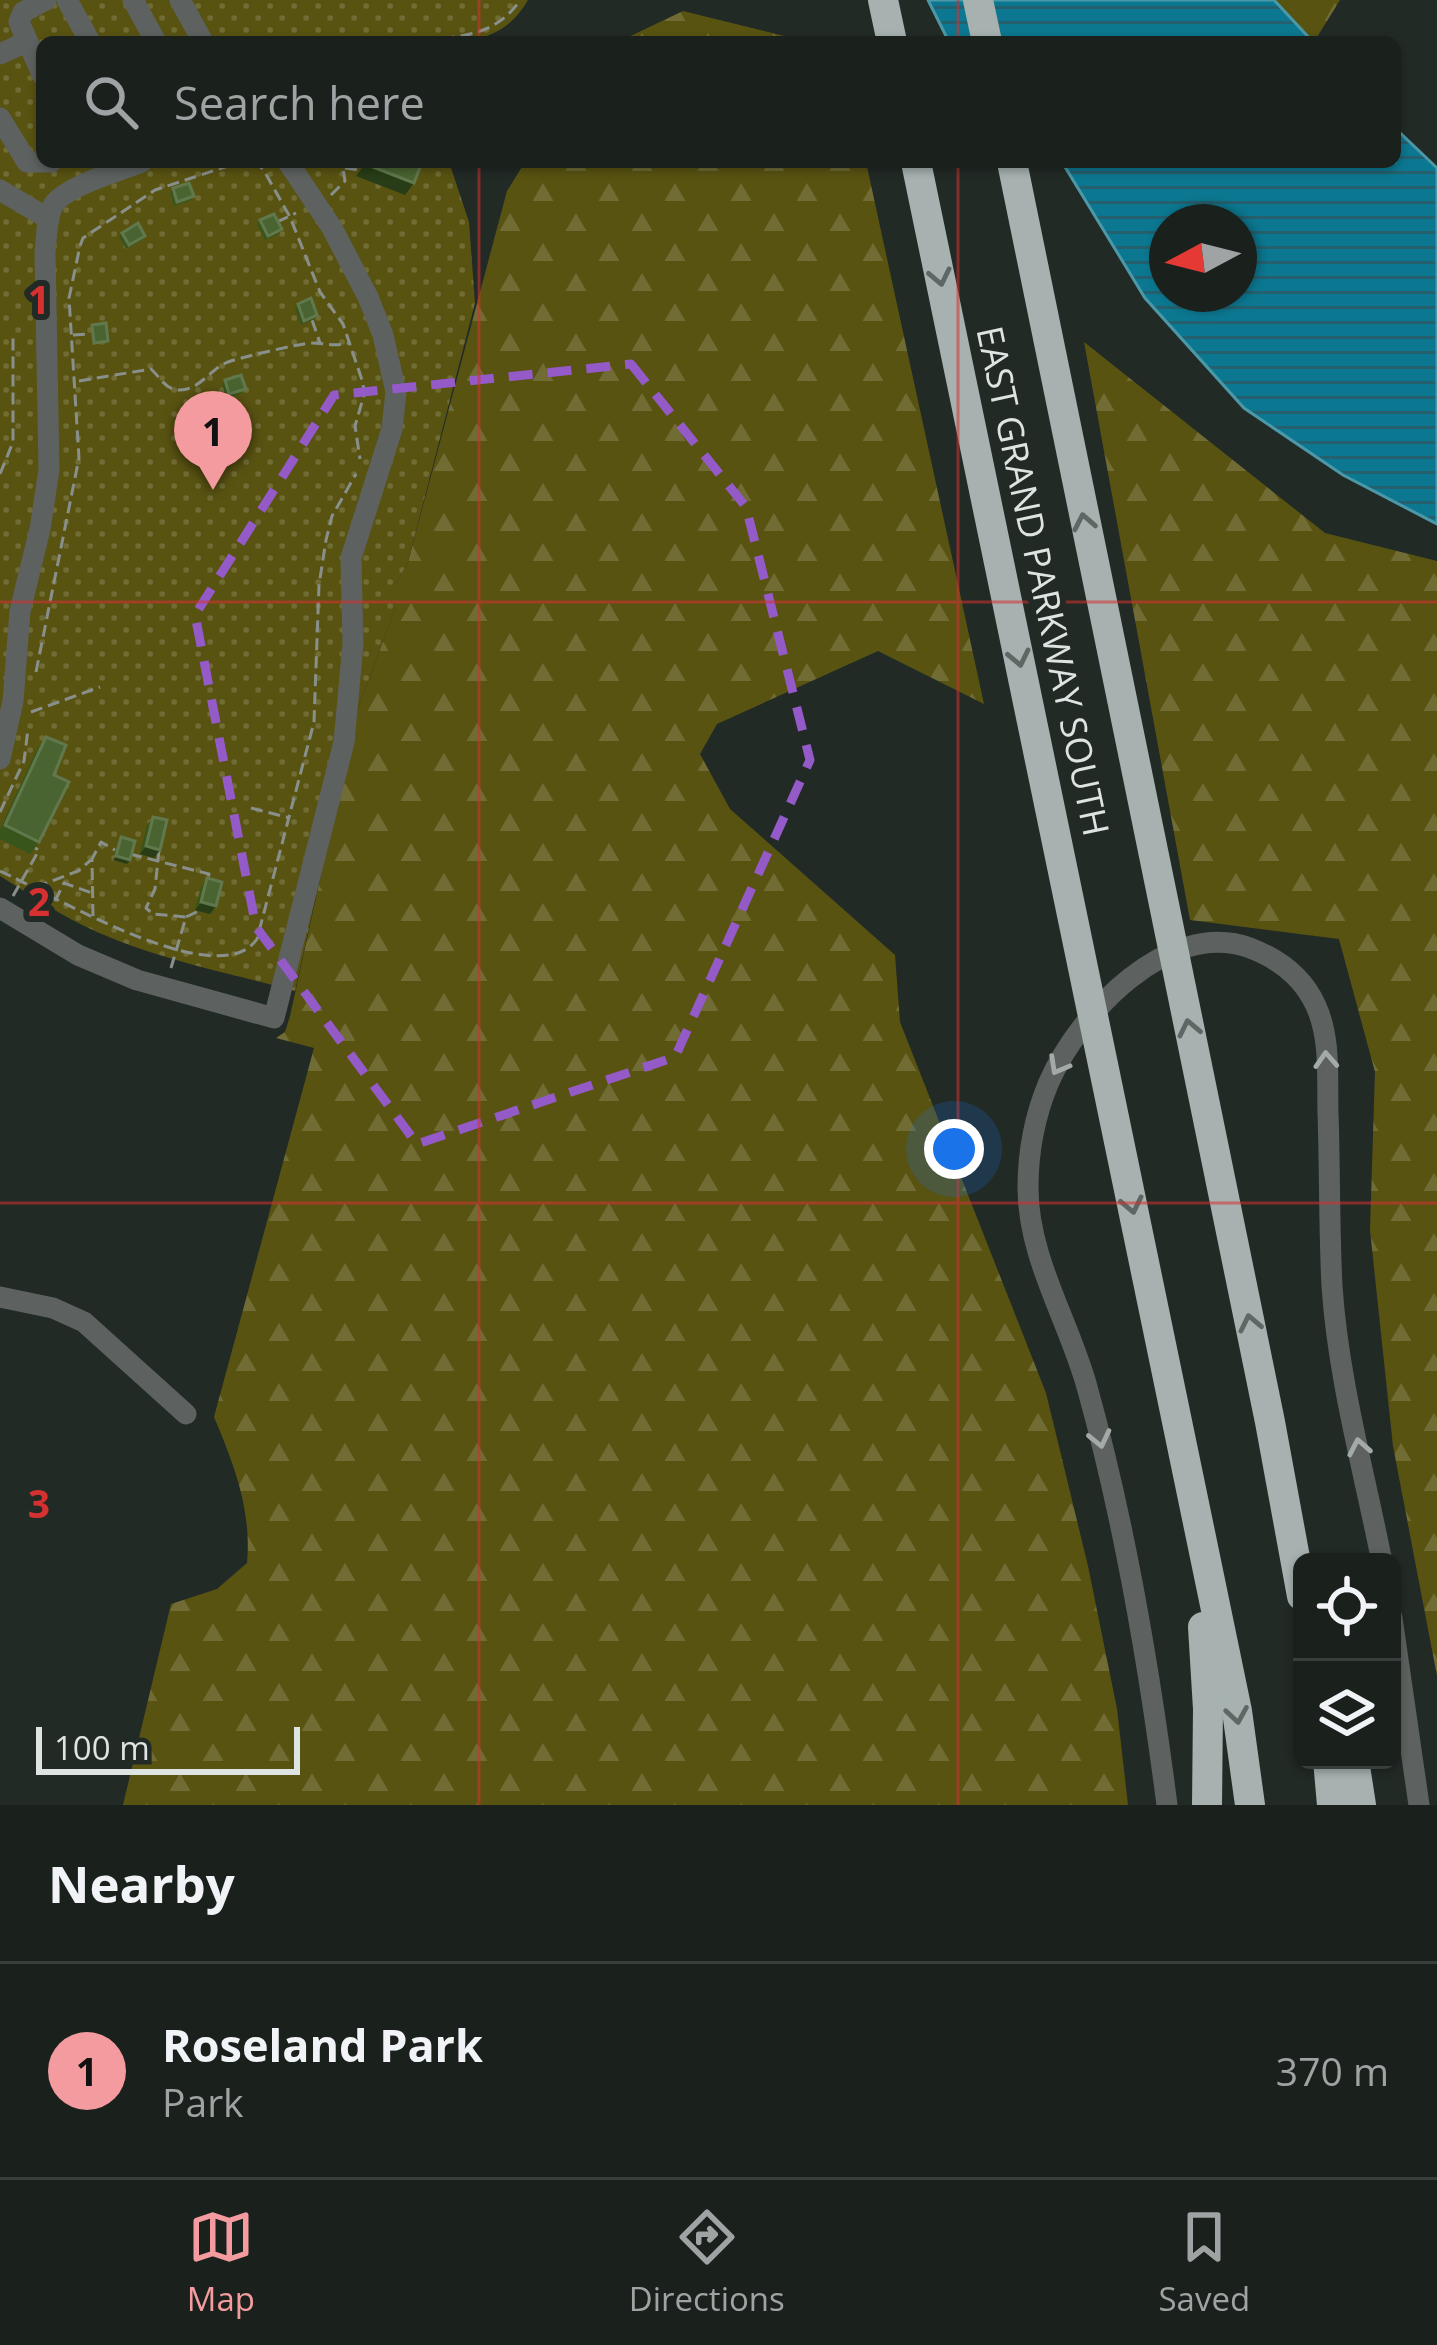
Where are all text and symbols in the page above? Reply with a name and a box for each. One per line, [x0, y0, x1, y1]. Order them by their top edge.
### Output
search box [36, 36, 1401, 168]
icon: search [78, 69, 144, 135]
text: Search here [174, 72, 425, 133]
north arrow [1149, 204, 1257, 312]
one-way arrow [926, 266, 952, 286]
text: 1 [28, 272, 50, 325]
street label: EAST GRAND PARKWAY SOUTH [965, 322, 1122, 840]
pin: 1 [174, 391, 252, 490]
one-way arrow [1073, 513, 1098, 533]
one-way arrow [1005, 648, 1031, 668]
text: 2 [28, 874, 50, 927]
one-way arrow [1177, 1018, 1202, 1038]
one-way arrow [1313, 1050, 1339, 1069]
one-way arrow [1049, 1054, 1072, 1075]
your location [924, 1119, 984, 1179]
one-way arrow [1118, 1194, 1144, 1214]
one-way arrow [1238, 1314, 1264, 1334]
one-way arrow [1086, 1429, 1111, 1449]
one-way arrow [1347, 1438, 1373, 1458]
text: 3 [28, 1476, 50, 1529]
map controls [1293, 1553, 1401, 1769]
button: locate [1293, 1553, 1401, 1661]
button: layers [1293, 1661, 1401, 1769]
one-way arrow [1224, 1705, 1249, 1725]
scale bar [36, 1721, 300, 1774]
text: 100 m [54, 1725, 150, 1770]
text: Nearby [48, 1848, 235, 1918]
text: Roseland Park [162, 2014, 483, 2075]
text: 1 [76, 2044, 98, 2097]
text: 370 m [1276, 2044, 1389, 2097]
text: Park [162, 2075, 244, 2128]
tab: Map [187, 2204, 255, 2321]
tab: Directions [629, 2204, 785, 2321]
tab: Saved [1158, 2204, 1250, 2321]

